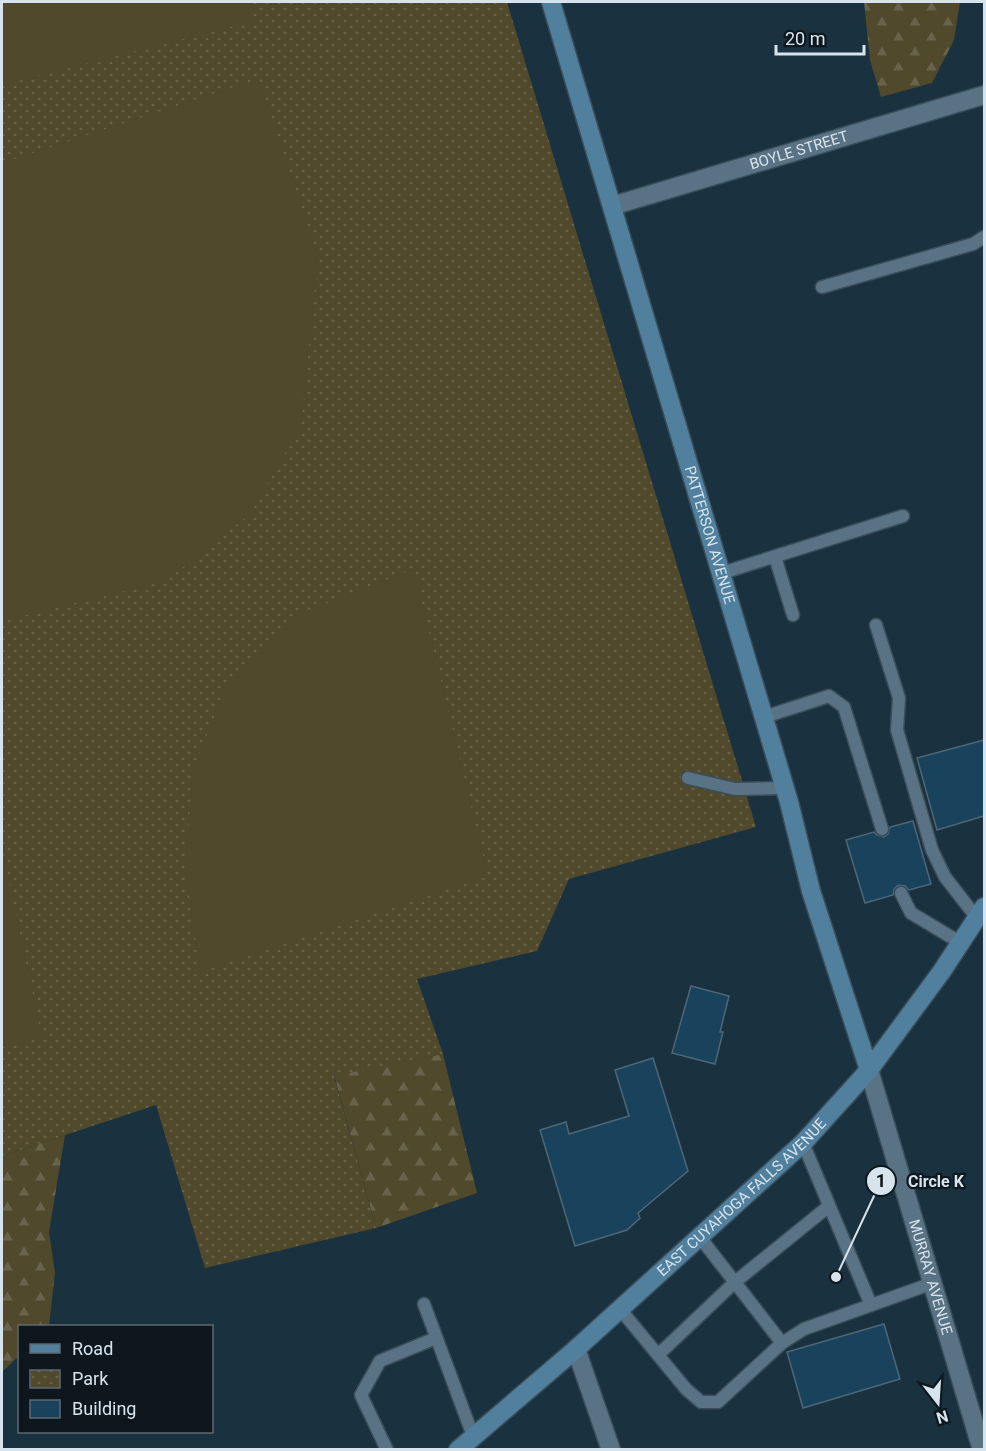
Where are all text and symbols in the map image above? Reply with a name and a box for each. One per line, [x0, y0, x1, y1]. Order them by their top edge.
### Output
scale bar [776, 18, 864, 56]
text: 20 m [785, 28, 825, 49]
street label: BOYLE STREET [747, 127, 850, 173]
street label: PATTERSON AVENUE [681, 464, 739, 606]
street label: EAST CUYAHOGA FALLS AVENUE [653, 1114, 830, 1280]
callout: Circle K [866, 1164, 975, 1198]
text: 1 [876, 1170, 886, 1191]
text: Circle K [908, 1172, 965, 1191]
street label: MURRAY AVENUE [905, 1217, 956, 1337]
legend [18, 1325, 213, 1433]
text: Road [72, 1338, 113, 1359]
text: Park [72, 1368, 109, 1389]
north arrow [908, 1373, 968, 1433]
text: Building [72, 1398, 136, 1419]
text: N [934, 1406, 950, 1428]

